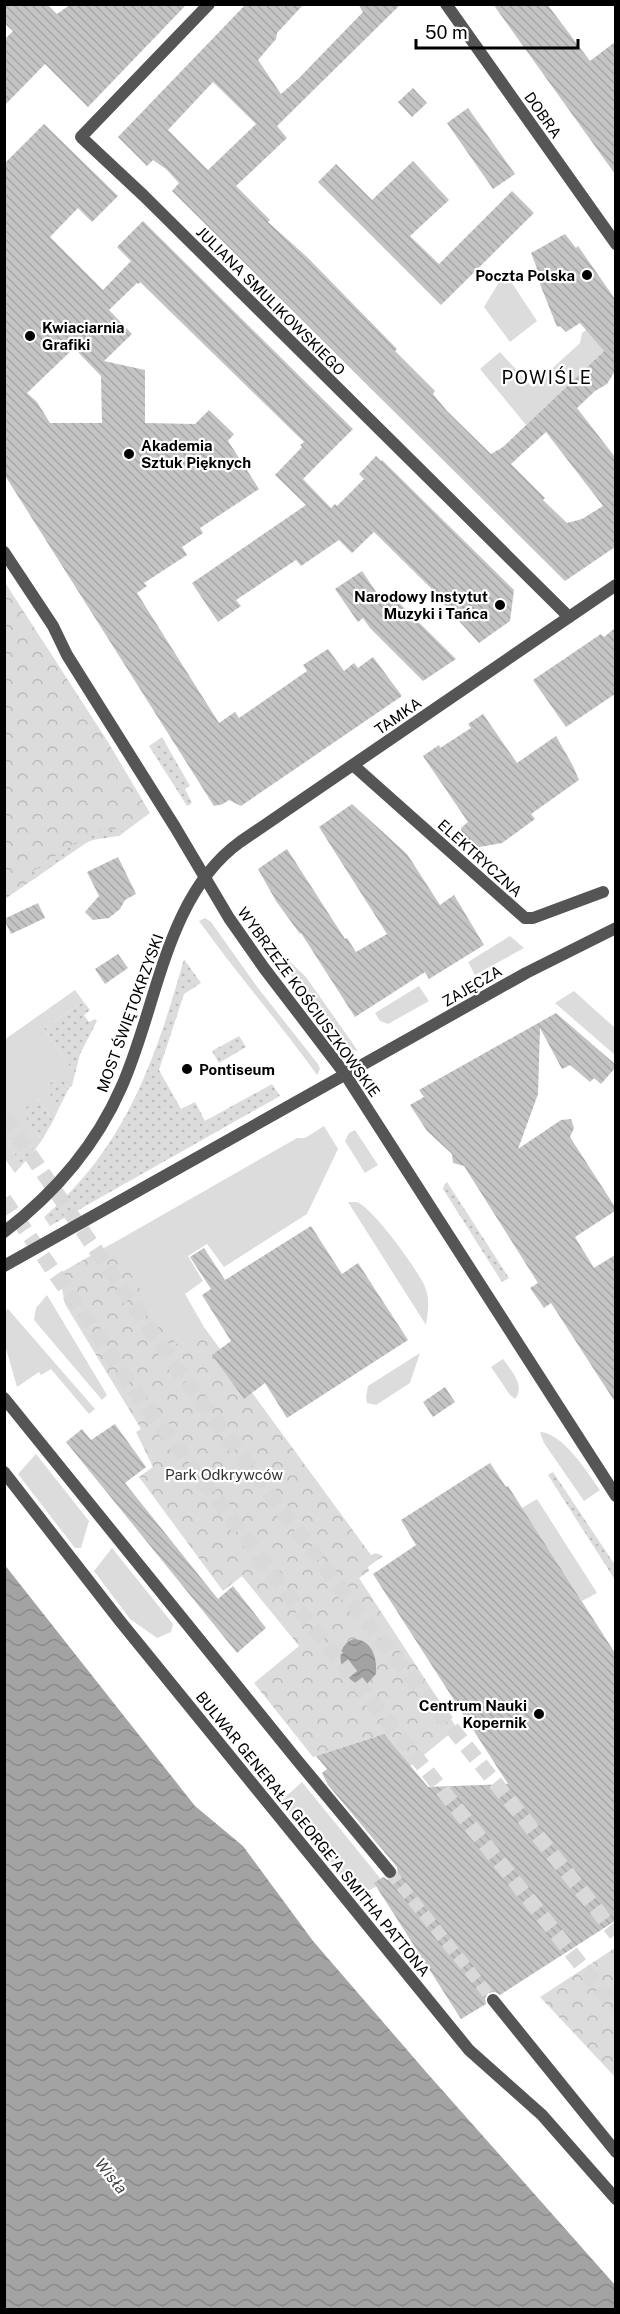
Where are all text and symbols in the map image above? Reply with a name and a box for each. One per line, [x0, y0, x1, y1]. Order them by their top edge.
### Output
scale bar [416, 12, 578, 50]
text: 50 m [425, 22, 468, 43]
street label: DOBRA [521, 89, 565, 142]
street label: JULIANA SMULIKOWSKIEGO [193, 223, 349, 379]
place label: Poczta Polska [475, 267, 575, 284]
marker: Poczta Polska [580, 268, 594, 282]
place label: Kwiaciarnia Grafiki [42, 319, 125, 353]
marker: Kwiaciarnia Grafiki [23, 329, 37, 343]
district label: POWIŚLE [502, 366, 592, 388]
place label: Akademia Sztuk Pięknych [141, 437, 251, 471]
marker: Akademia Sztuk Pięknych [122, 447, 136, 461]
place label: Narodowy Instytut Muzyki i Tańca [354, 588, 488, 622]
marker: Narodowy Instytut Muzyki i Tańca [493, 598, 507, 612]
street label: TAMKA [372, 694, 425, 738]
street label: ELEKTRYCZNA [435, 816, 526, 900]
street label: WYBRZEŻE KOŚCIUSZKOWSKIE [234, 903, 384, 1100]
street label: MOST ŚWIĘTOKRZYSKI [92, 931, 167, 1095]
street label: ZAJĘCZA [439, 962, 505, 1010]
place label: Pontiseum [199, 1061, 275, 1078]
marker: Pontiseum [180, 1062, 194, 1076]
park label: Park Odkrywców [165, 1466, 283, 1483]
street label: BULWAR GENERAŁA GEORGE'A SMITHA PATTONA [193, 1688, 434, 1980]
place label: Centrum Nauki Kopernik [419, 1697, 527, 1731]
marker: Centrum Nauki Kopernik [532, 1707, 546, 1721]
water label: Wisła [91, 2154, 131, 2198]

